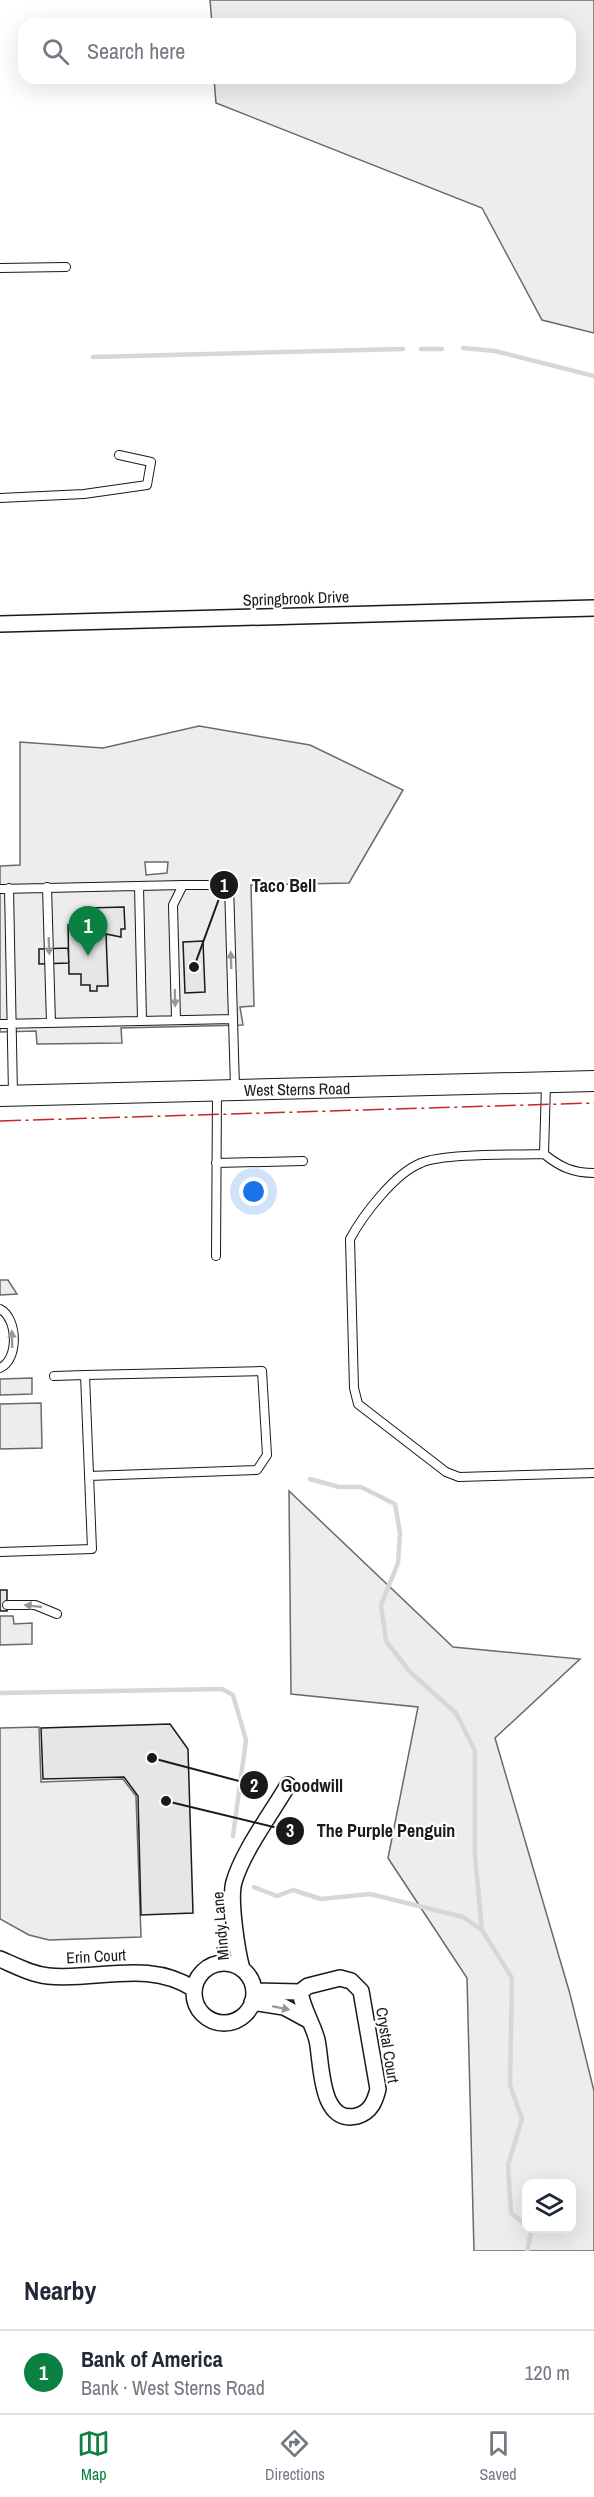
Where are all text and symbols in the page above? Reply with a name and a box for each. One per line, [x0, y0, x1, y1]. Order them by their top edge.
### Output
search box [18, 18, 576, 84]
icon: search [39, 35, 72, 68]
text: Search here [87, 36, 185, 66]
street label: Springbrook Drive [242, 585, 350, 611]
callout: Taco Bell [209, 867, 328, 903]
text: 1 [220, 873, 229, 898]
text: Taco Bell [252, 873, 316, 898]
pin: 1 [68, 906, 107, 956]
one-way arrow [44, 936, 53, 955]
one-way arrow [227, 951, 236, 970]
one-way arrow [170, 989, 180, 1008]
street label: West Sterns Road [244, 1077, 350, 1101]
your location [239, 1177, 268, 1206]
one-way arrow [7, 1329, 17, 1348]
one-way arrow [23, 1601, 42, 1611]
callout: Goodwill [239, 1767, 355, 1803]
text: 2 [250, 1773, 258, 1798]
text: Goodwill [281, 1773, 343, 1798]
callout: The Purple Penguin [275, 1813, 467, 1849]
text: 3 [286, 1818, 294, 1843]
text: The Purple Penguin [317, 1818, 455, 1843]
street label: Mindy Lane [206, 1891, 234, 1961]
street label: Erin Court [66, 1943, 127, 1969]
one-way arrow [272, 2003, 291, 2013]
street label: Crystal Court [371, 2005, 405, 2085]
map controls [522, 2179, 576, 2233]
button: layers [522, 2179, 576, 2233]
text: Nearby [24, 2273, 96, 2308]
text: Bank of America [81, 2344, 223, 2374]
text: 1 [39, 2359, 48, 2386]
text: 120 m [524, 2359, 570, 2386]
text: Bank · West Sterns Road [81, 2374, 265, 2401]
tab: Map [77, 2427, 110, 2485]
tab: Directions [265, 2427, 325, 2485]
tab: Saved [479, 2427, 517, 2485]

